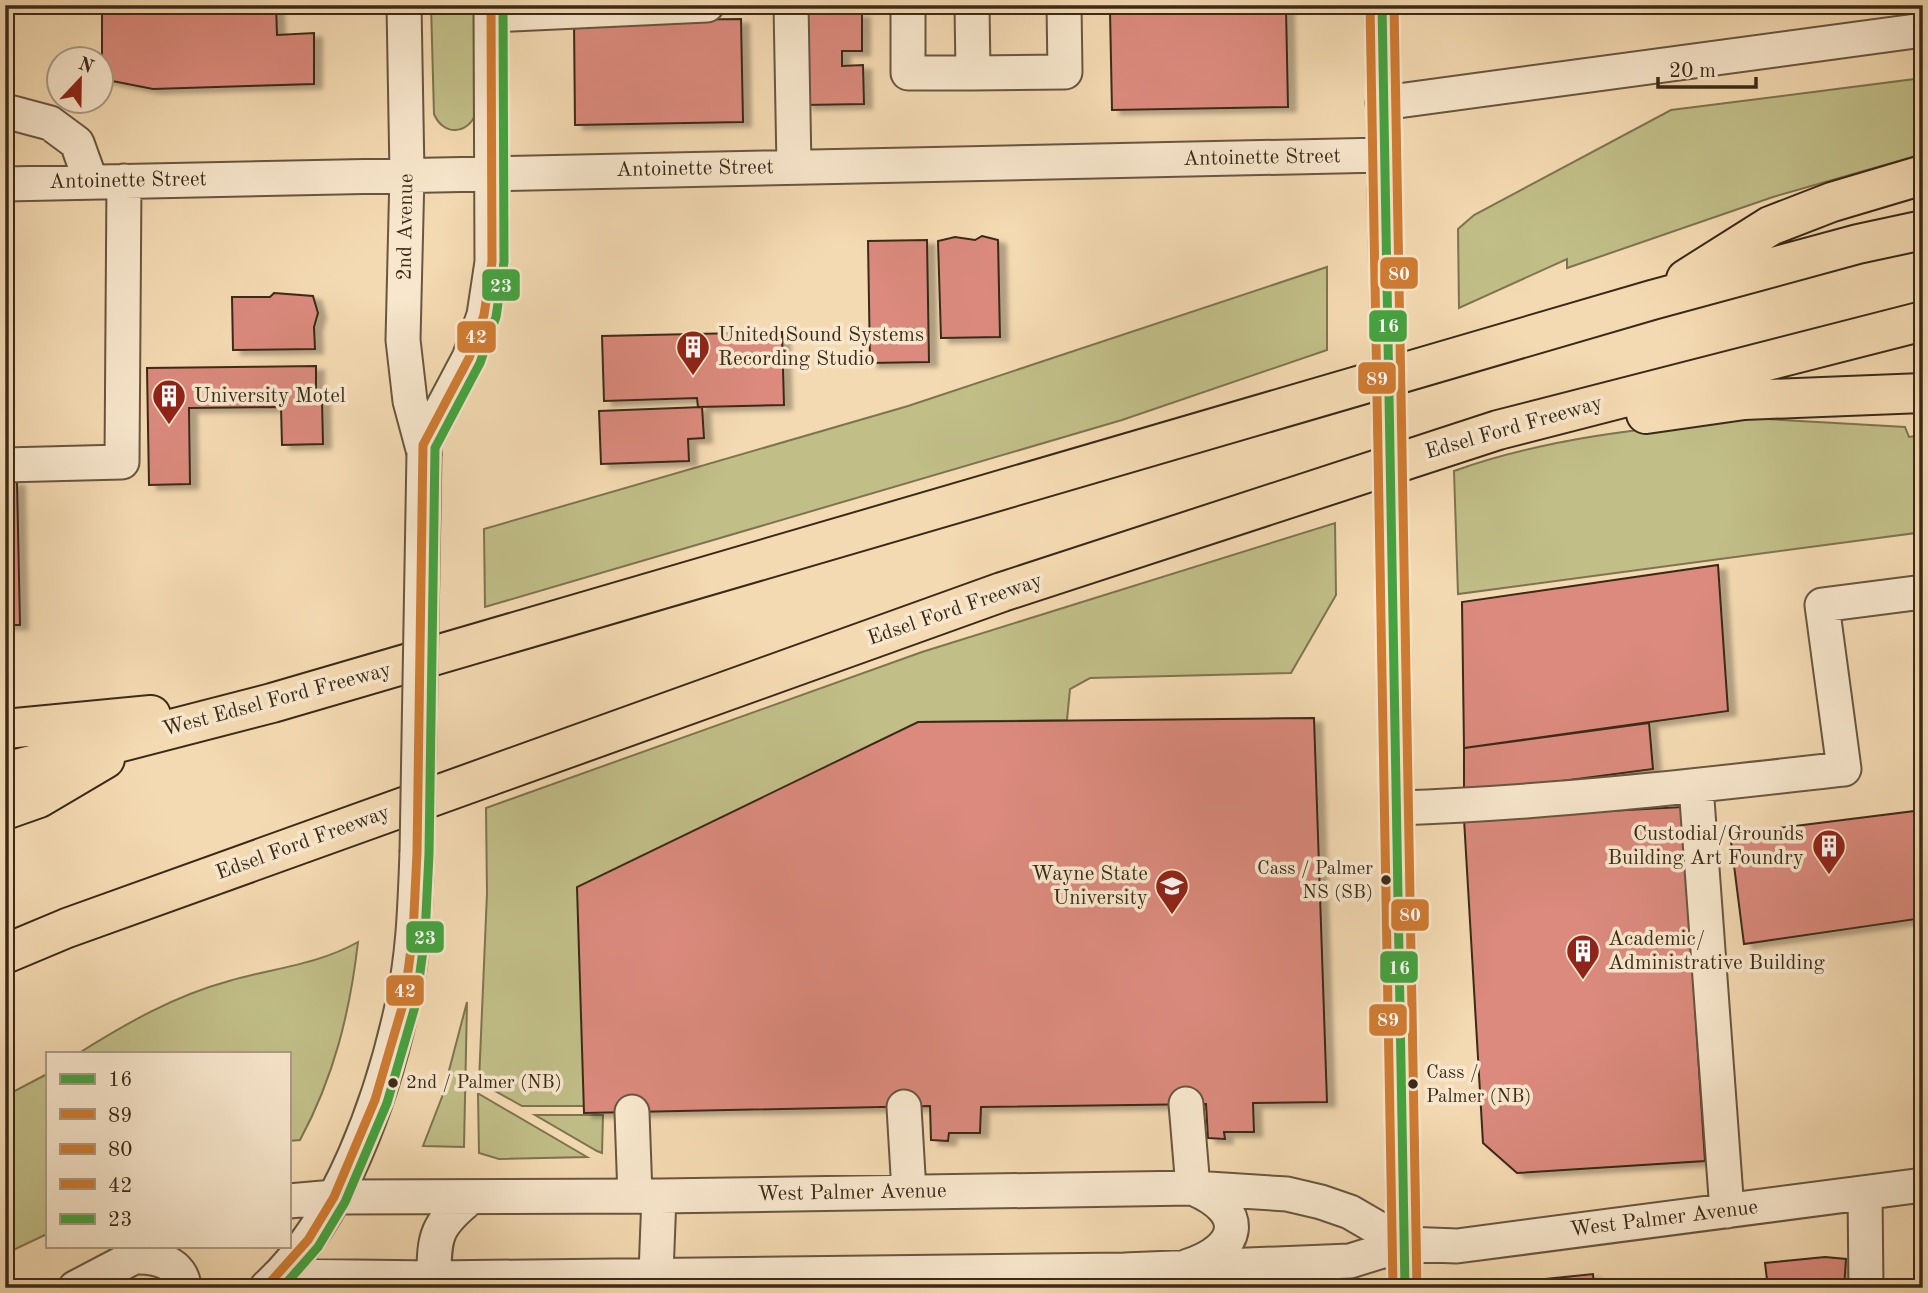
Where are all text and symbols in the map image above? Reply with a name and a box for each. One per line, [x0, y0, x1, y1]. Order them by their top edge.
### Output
north arrow [46, 46, 116, 116]
scale bar [1658, 46, 1756, 90]
text: N [75, 55, 96, 78]
text: 20 m [1669, 61, 1716, 82]
street label: Antoinette Street [1183, 146, 1341, 170]
street label: Antoinette Street [616, 157, 774, 181]
street label: Antoinette Street [49, 169, 207, 193]
street label: 2nd Avenue [395, 173, 417, 281]
line badge: 80 [1379, 256, 1419, 290]
text: 80 [1388, 266, 1410, 285]
line badge: 23 [481, 268, 521, 302]
text: 23 [490, 278, 512, 297]
line badge: 16 [1368, 309, 1408, 343]
text: 16 [1377, 318, 1399, 337]
line badge: 42 [456, 320, 497, 354]
place label: United Sound Systems Recording Studio [718, 325, 924, 370]
building icon: United Sound Systems Recording Studio [674, 328, 712, 377]
text: 42 [465, 329, 487, 348]
line badge: 89 [1357, 361, 1397, 395]
text: 89 [1366, 371, 1388, 390]
building icon: University Motel [150, 377, 188, 426]
place label: University Motel [194, 386, 346, 407]
street label: Edsel Ford Freeway [1423, 393, 1605, 463]
street label: Edsel Ford Freeway [865, 570, 1045, 650]
street label: West Edsel Ford Freeway [160, 659, 394, 741]
street label: Edsel Ford Freeway [213, 802, 393, 884]
place label: Custodial/Grounds Building Art Foundry [1608, 824, 1804, 869]
building icon: Custodial/Grounds Building Art Foundry [1810, 827, 1848, 876]
place label: Cass / Palmer NS (SB) [1257, 860, 1373, 903]
place label: Wayne State University [1031, 864, 1148, 909]
school or university icon: Wayne State University [1153, 867, 1191, 916]
marker: Cass / Palmer NS (SB) [1379, 873, 1393, 887]
line badge: 80 [1390, 898, 1430, 932]
text: 80 [1399, 907, 1421, 926]
line badge: 23 [405, 920, 445, 954]
place label: Academic/ Administrative Building [1608, 929, 1826, 974]
text: 23 [414, 930, 436, 949]
building icon: Academic/ Administrative Building [1564, 932, 1602, 981]
line badge: 16 [1379, 950, 1419, 984]
text: 16 [1388, 960, 1410, 979]
line badge: 42 [385, 974, 425, 1007]
text: 42 [394, 983, 416, 1002]
line badge: 89 [1368, 1003, 1408, 1037]
text: 89 [1377, 1012, 1399, 1031]
legend [46, 1052, 290, 1248]
place label: Cass / Palmer (NB) [1426, 1064, 1531, 1107]
text: 16 [108, 1070, 132, 1091]
place label: 2nd / Palmer (NB) [406, 1073, 562, 1093]
marker: 2nd / Palmer (NB) [386, 1076, 400, 1090]
marker: Cass / Palmer (NB) [1406, 1077, 1420, 1091]
text: 89 [108, 1106, 132, 1127]
text: 80 [108, 1140, 132, 1161]
text: 42 [108, 1176, 132, 1197]
street label: West Palmer Avenue [757, 1181, 947, 1205]
street label: West Palmer Avenue [1569, 1197, 1759, 1241]
text: 23 [108, 1210, 132, 1231]

